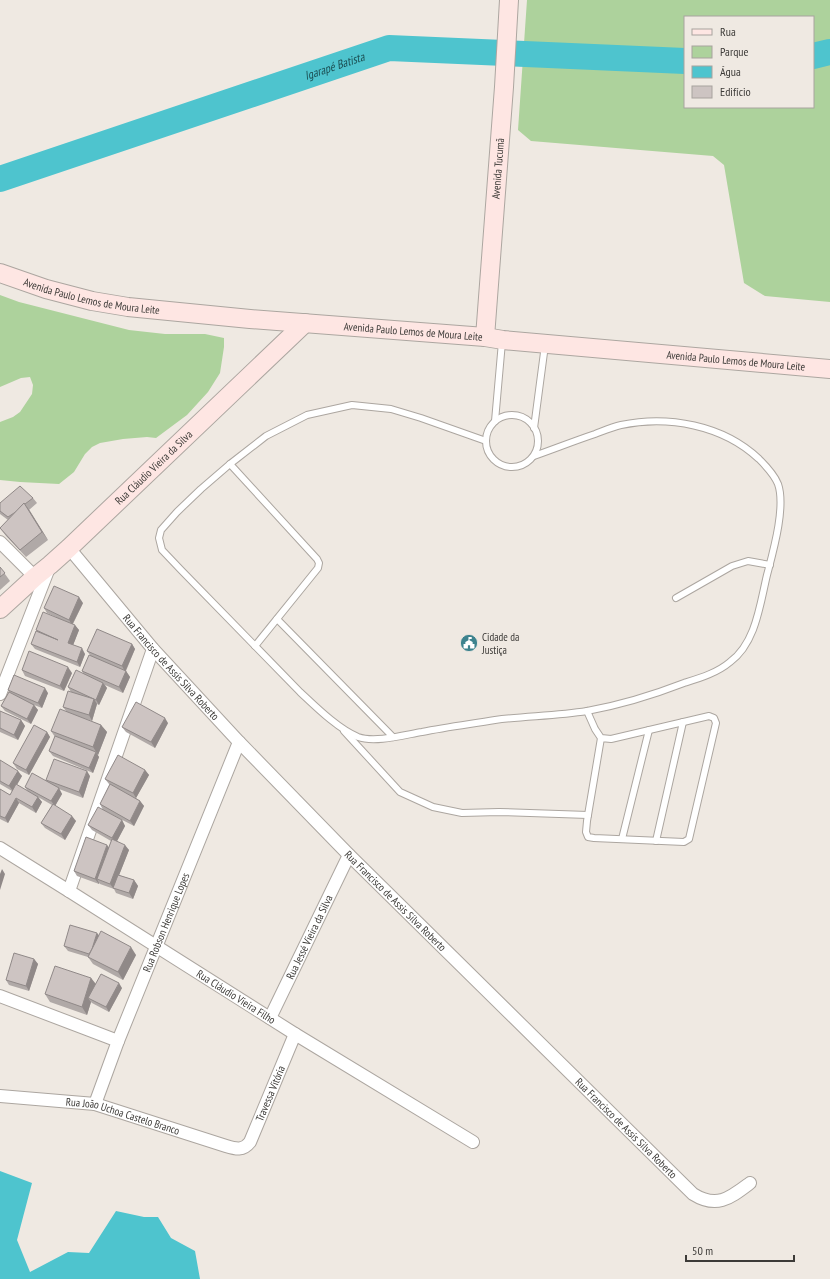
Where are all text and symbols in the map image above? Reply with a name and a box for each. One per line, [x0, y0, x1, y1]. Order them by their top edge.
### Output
legend [684, 16, 814, 108]
text: Rua [720, 24, 736, 39]
text: Parque [720, 44, 749, 59]
water label: Igarapé Batista [302, 48, 367, 83]
text: Água [720, 64, 741, 79]
text: Edifício [720, 84, 751, 99]
street label: Avenida Tucumã [489, 137, 507, 200]
street label: Avenida Paulo Lemos de Moura Leite [22, 275, 161, 317]
street label: Avenida Paulo Lemos de Moura Leite [343, 319, 484, 344]
street label: Avenida Paulo Lemos de Moura Leite [666, 348, 806, 374]
street label: Rua Cláudio Vieira da Silva [112, 427, 195, 508]
street label: Rua Francisco de Assis Silva Roberto [120, 611, 222, 723]
place label: Cidade da Justiça [481, 630, 519, 657]
public building icon: Cidade da Justiça [459, 633, 479, 653]
street label: Rua Francisco de Assis Silva Roberto [342, 848, 450, 954]
street label: Rua Robson Henrique Lopes [140, 870, 192, 974]
street label: Rua Jessé Vieira da Silva [283, 892, 336, 982]
street label: Rua Cláudio Vieira Filho [194, 966, 278, 1027]
street label: Travessa Vitória [252, 1063, 288, 1123]
street label: Rua Francisco de Assis Silva Roberto [572, 1075, 680, 1182]
street label: Rua João Uchoa Castelo Branco [65, 1095, 182, 1138]
scale bar [686, 1237, 794, 1263]
text: 50 m [692, 1243, 713, 1258]

